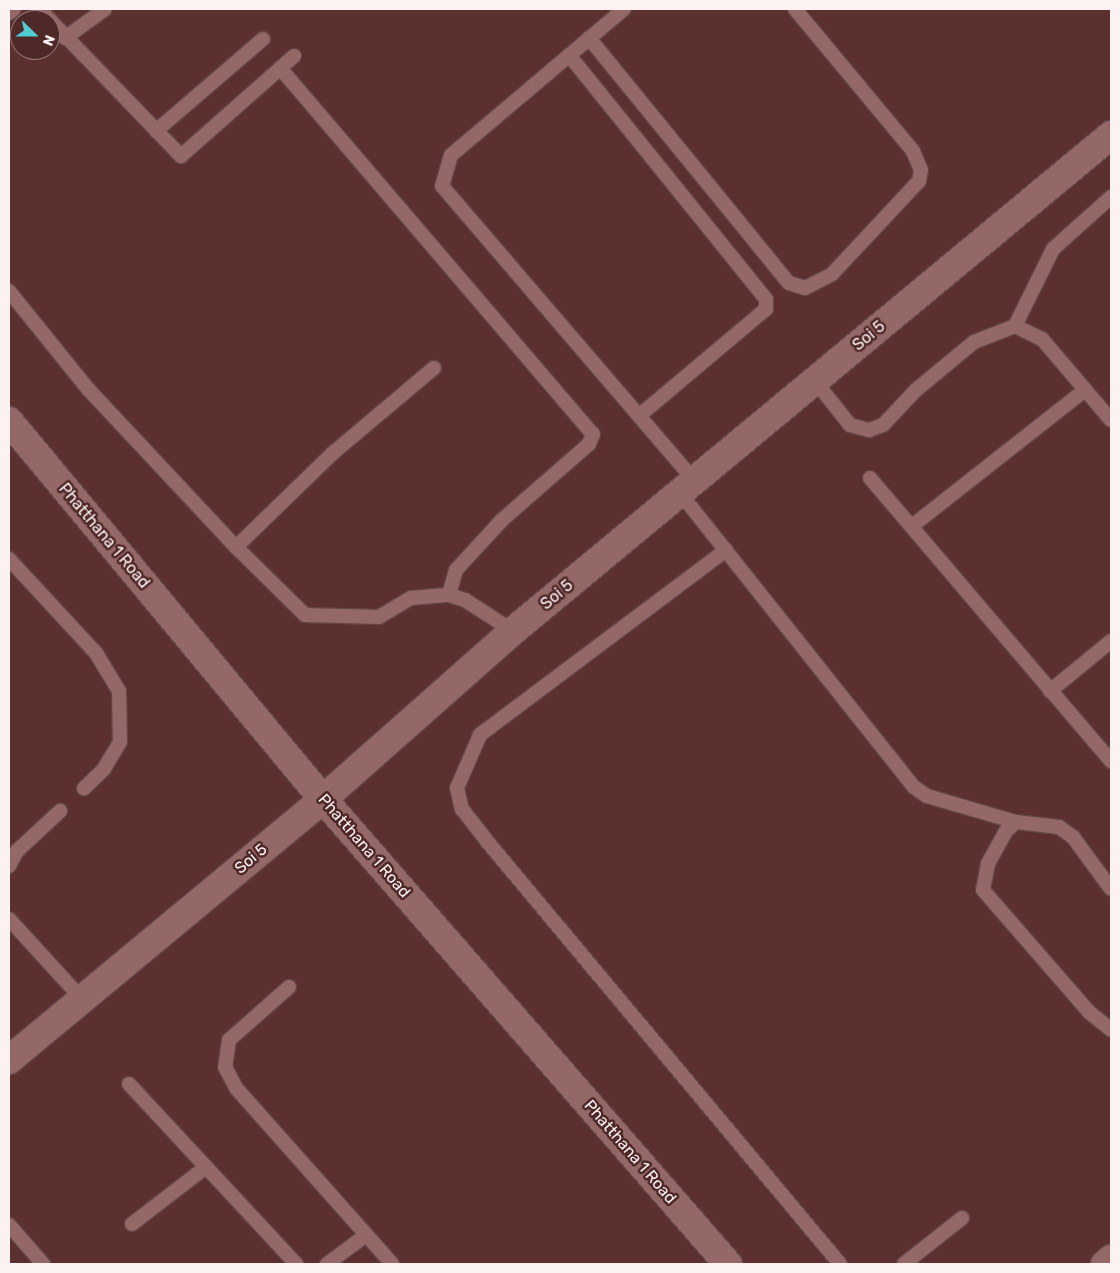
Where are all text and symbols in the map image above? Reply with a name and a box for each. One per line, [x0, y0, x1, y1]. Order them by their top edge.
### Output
north arrow [10, 10, 60, 60]
text: N [39, 33, 58, 48]
street label: Soi 5 [849, 317, 889, 355]
street label: Phatthana 1 Road [55, 480, 153, 592]
street label: Soi 5 [537, 576, 577, 614]
street label: Phatthana 1 Road [314, 790, 414, 902]
street label: Soi 5 [231, 840, 271, 878]
street label: Phatthana 1 Road [580, 1096, 680, 1208]

